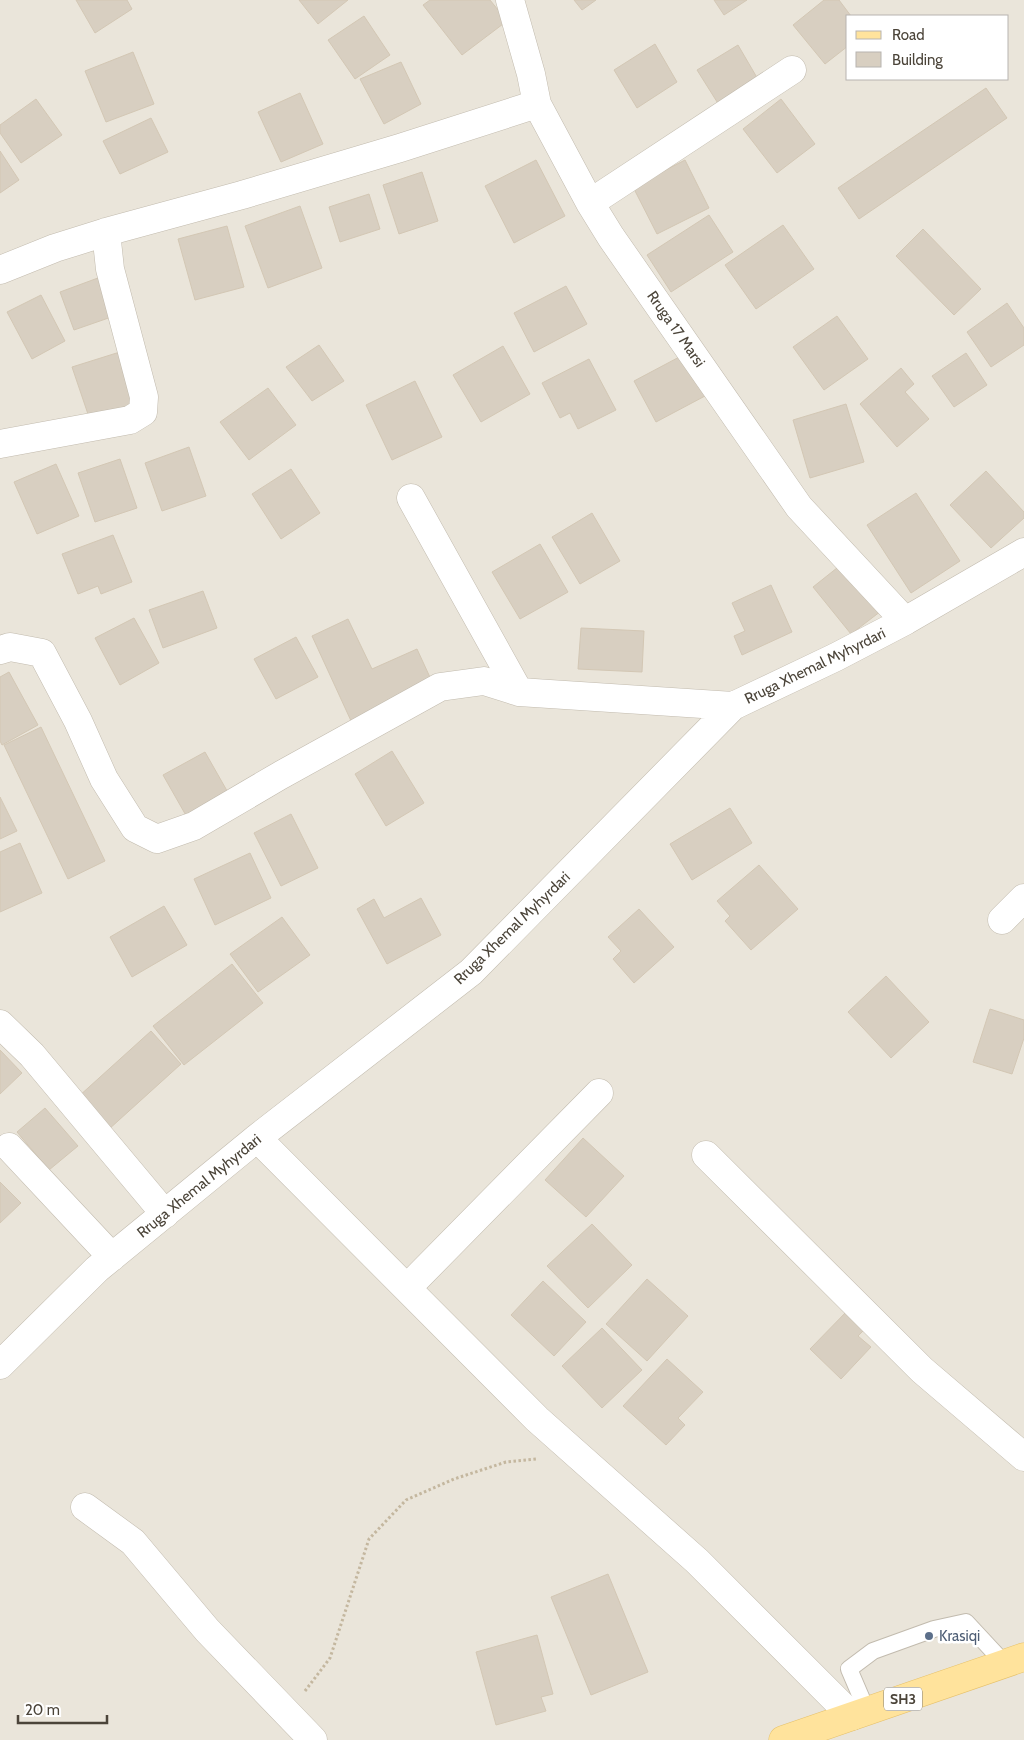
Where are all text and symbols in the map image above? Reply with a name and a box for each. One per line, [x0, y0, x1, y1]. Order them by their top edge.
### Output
legend [846, 15, 1009, 80]
text: Road [892, 26, 925, 44]
text: Building [892, 51, 943, 69]
street label: Rruga 17 Marsi [643, 287, 709, 371]
street label: Rruga Xhemal Myhyrdari [742, 624, 888, 708]
street label: Rruga Xhemal Myhyrdari [450, 868, 574, 988]
street label: Rruga Xhemal Myhyrdari [133, 1130, 265, 1242]
place label: Krasiqi [939, 1627, 980, 1645]
marker: Krasiqi [923, 1630, 935, 1642]
road number: SH3 [884, 1688, 922, 1710]
scale bar [18, 1692, 106, 1724]
text: 20 m [25, 1701, 60, 1719]

